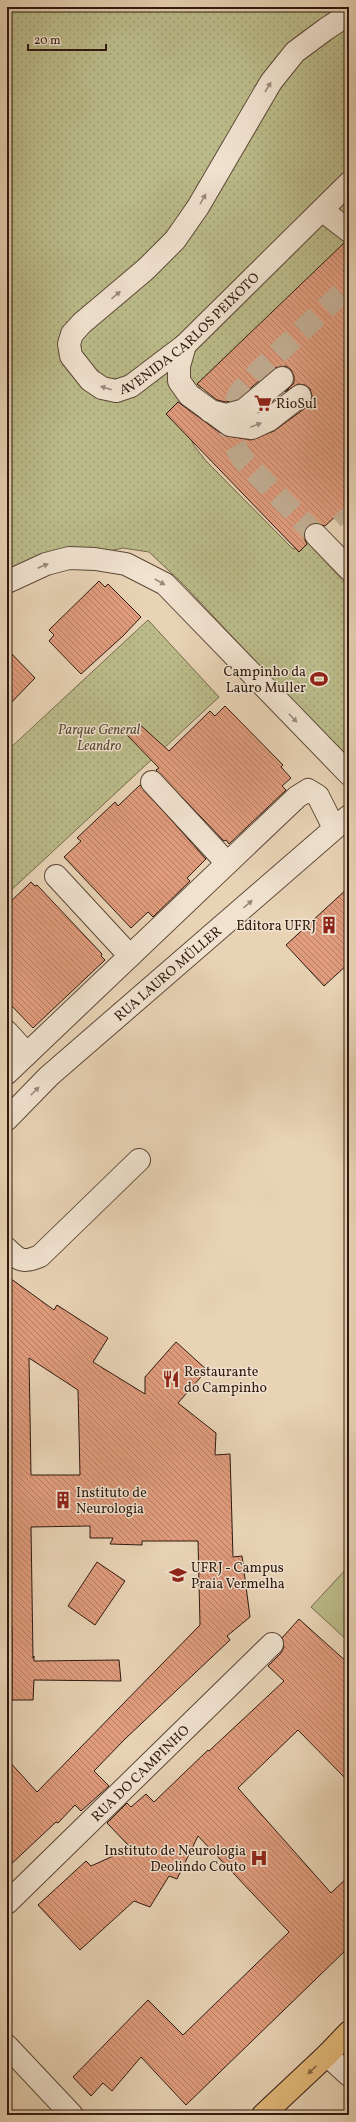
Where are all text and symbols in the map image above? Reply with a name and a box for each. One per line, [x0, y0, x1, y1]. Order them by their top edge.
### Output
scale bar [28, 26, 106, 52]
text: 20 m [34, 33, 61, 49]
one-way arrow [265, 81, 272, 93]
one-way arrow [199, 193, 206, 205]
street label: AVENIDA CARLOS PEIXOTO [117, 269, 264, 400]
one-way arrow [110, 290, 121, 299]
one-way arrow [99, 385, 111, 391]
supermarket icon: RioSul [253, 393, 273, 413]
place label: RioSul [276, 395, 317, 414]
one-way arrow [251, 422, 263, 428]
one-way arrow [37, 563, 48, 569]
one-way arrow [154, 579, 166, 586]
place label: Campinho da Lauro Muller [223, 663, 306, 698]
sports icon: Campinho da Lauro Muller [309, 669, 329, 689]
one-way arrow [289, 713, 298, 723]
park label: Parque General Leandro [58, 721, 141, 756]
one-way arrow [243, 899, 253, 909]
building icon: Editora UFRJ [319, 915, 339, 935]
place label: Editora UFRJ [236, 917, 316, 936]
street label: RUA LAURO MÜLLER [111, 922, 227, 1026]
one-way arrow [30, 1086, 40, 1096]
place label: Restaurante do Campinho [184, 1363, 267, 1398]
restaurant icon: Restaurante do Campinho [161, 1369, 181, 1389]
place label: Instituto de Neurologia [76, 1484, 147, 1519]
building icon: Instituto de Neurologia [53, 1490, 73, 1510]
place label: UFRJ - Campus Praia Vermelha [191, 1559, 285, 1594]
school or university icon: UFRJ - Campus Praia Vermelha [168, 1565, 188, 1585]
street label: RUA DO CAMPINHO [88, 1722, 194, 1826]
place label: Instituto de Neurologia Deolindo Couto [104, 1842, 246, 1877]
hospital icon: Instituto de Neurologia Deolindo Couto [249, 1848, 269, 1868]
one-way arrow [307, 2065, 317, 2075]

